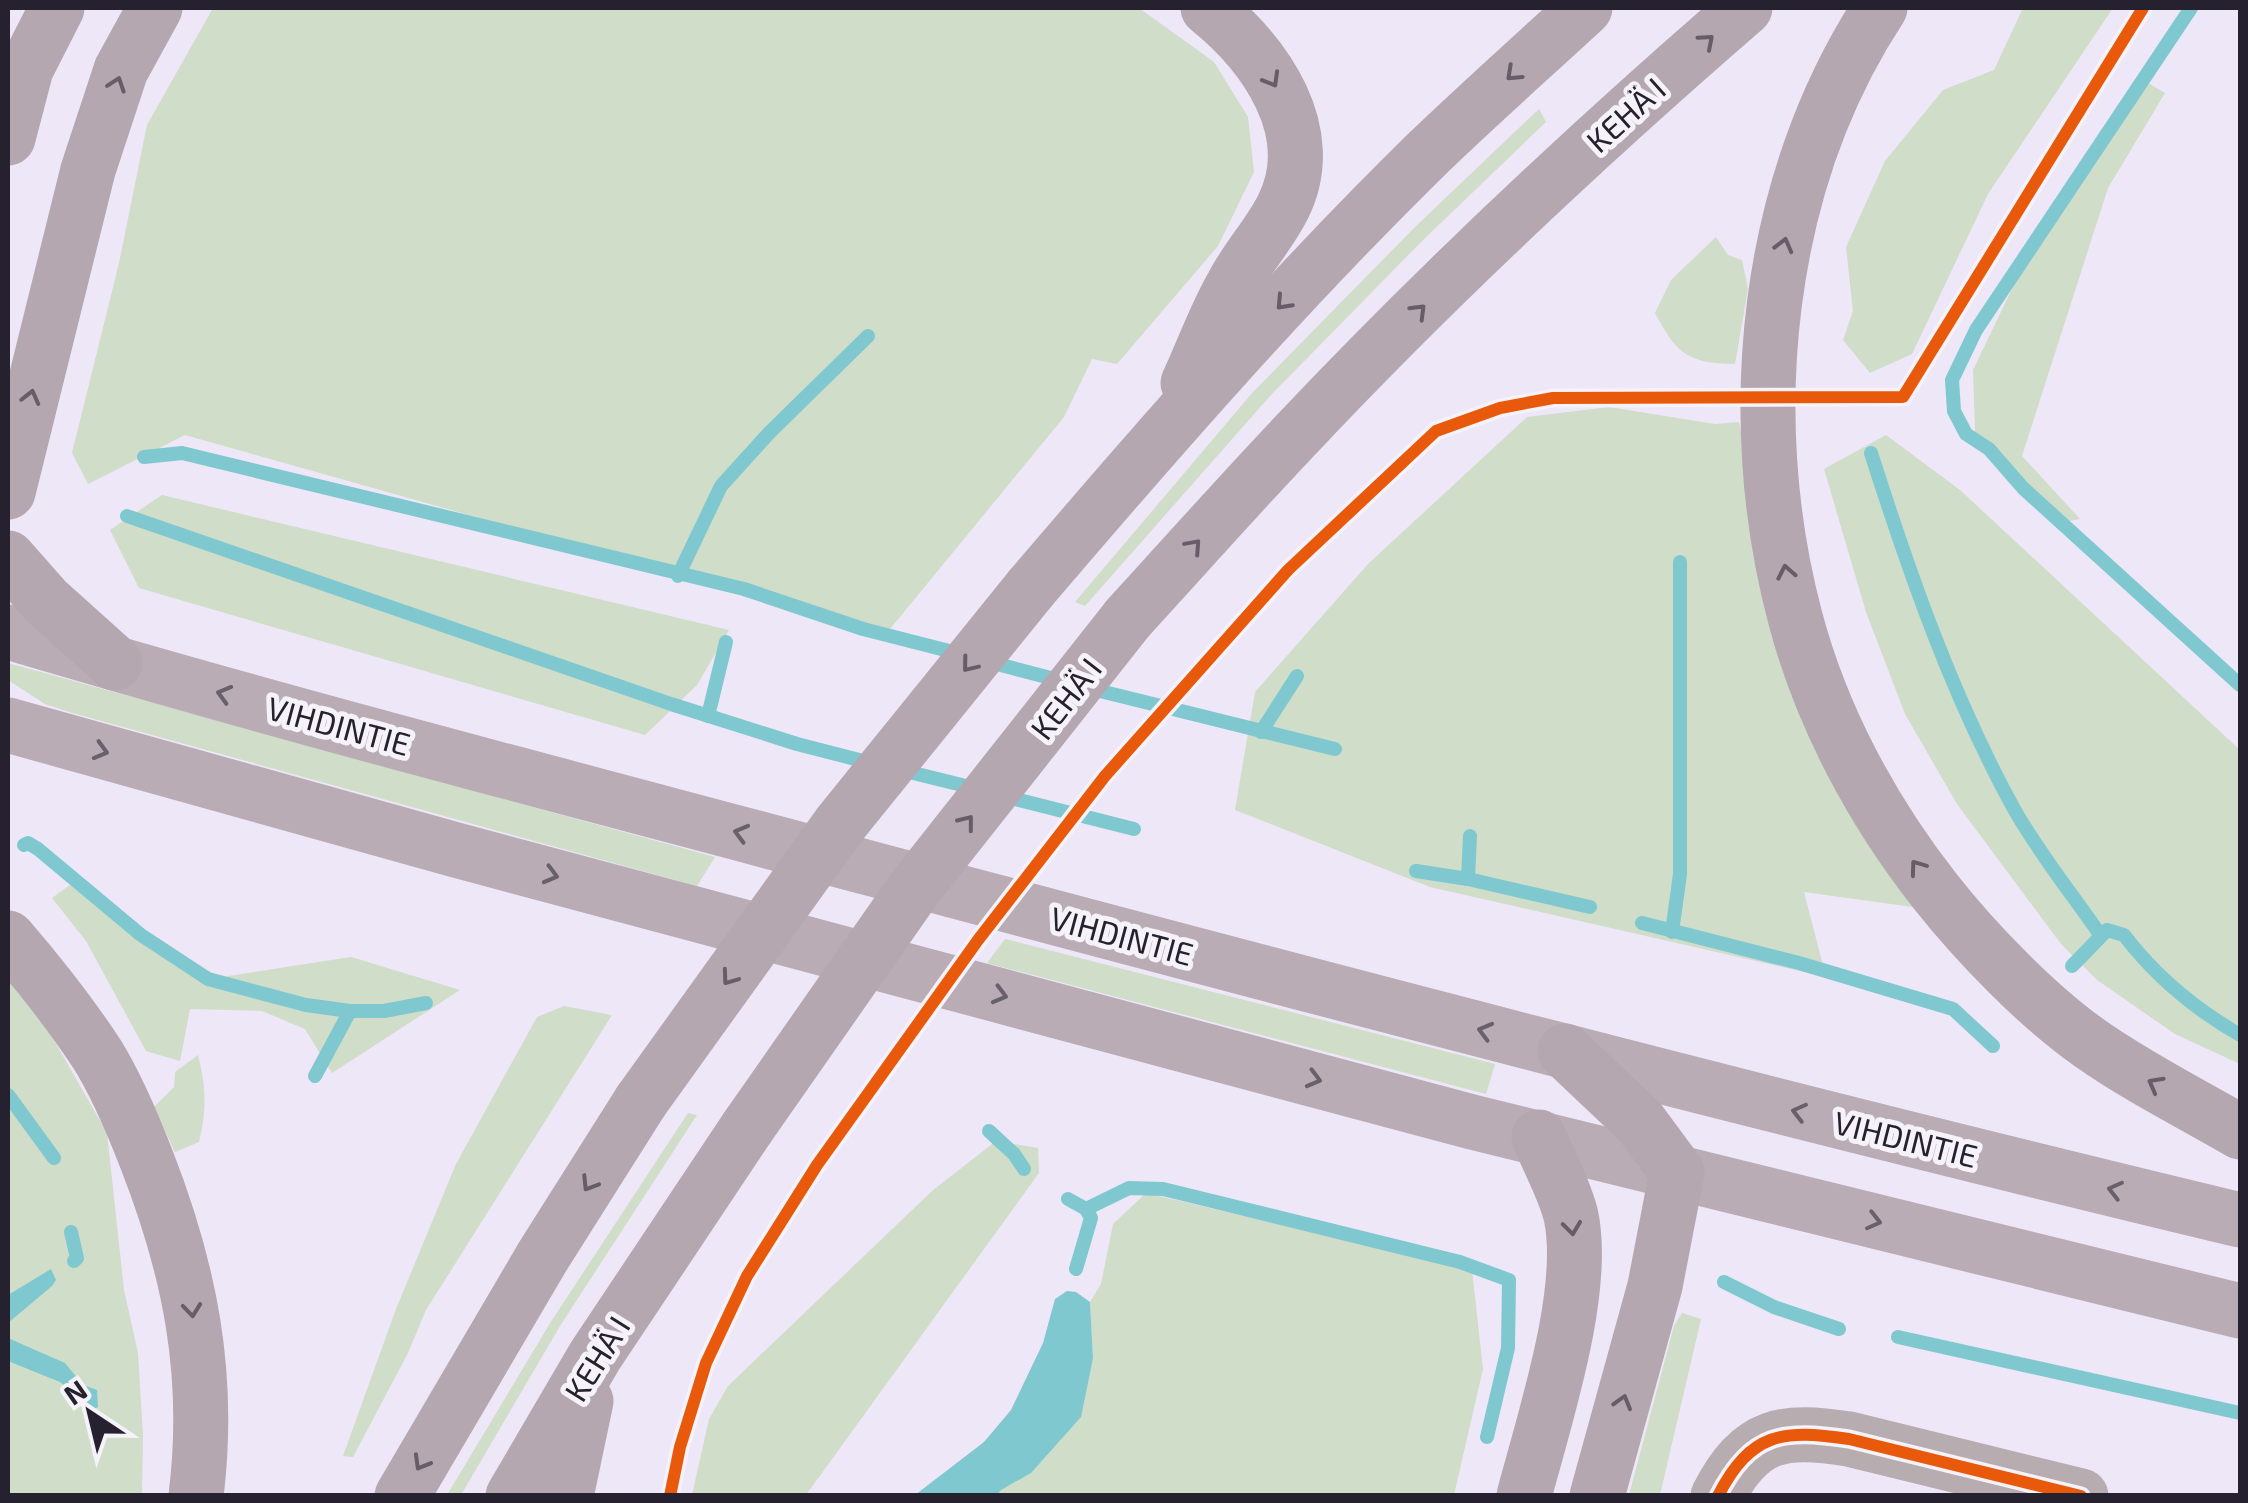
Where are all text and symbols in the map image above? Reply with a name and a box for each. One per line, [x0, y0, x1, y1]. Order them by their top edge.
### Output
one-way arrow [1695, 35, 1714, 53]
one-way arrow [1507, 62, 1525, 80]
one-way arrow [1260, 69, 1280, 87]
street label: KEHÄ I [1578, 69, 1672, 159]
one-way arrow [105, 76, 125, 93]
one-way arrow [1773, 237, 1794, 254]
one-way arrow [1277, 291, 1295, 310]
one-way arrow [1407, 305, 1425, 323]
one-way arrow [19, 389, 40, 406]
one-way arrow [1182, 539, 1200, 558]
one-way arrow [1776, 564, 1797, 580]
street label: KEHÄ I [1022, 650, 1108, 746]
one-way arrow [963, 653, 981, 671]
one-way arrow [216, 684, 233, 705]
street label: VIHDINTIE [263, 688, 415, 762]
one-way arrow [92, 739, 109, 760]
one-way arrow [955, 815, 973, 833]
one-way arrow [733, 824, 750, 845]
one-way arrow [1911, 860, 1929, 878]
one-way arrow [542, 864, 559, 885]
street label: VIHDINTIE [1046, 898, 1198, 972]
one-way arrow [723, 967, 742, 986]
one-way arrow [991, 983, 1008, 1004]
one-way arrow [1477, 1022, 1494, 1043]
one-way arrow [1305, 1067, 1322, 1088]
one-way arrow [2148, 1076, 2166, 1096]
street label: VIHDINTIE [1830, 1102, 1982, 1174]
one-way arrow [1791, 1103, 1808, 1124]
one-way arrow [582, 1173, 601, 1191]
one-way arrow [2107, 1181, 2124, 1202]
one-way arrow [1865, 1209, 1882, 1230]
one-way arrow [1561, 1221, 1582, 1237]
one-way arrow [181, 1303, 202, 1319]
street label: KEHÄ I [555, 1309, 637, 1407]
north arrow [40, 1363, 140, 1463]
text: N [57, 1372, 93, 1411]
one-way arrow [1611, 1394, 1632, 1411]
one-way arrow [414, 1452, 434, 1470]

